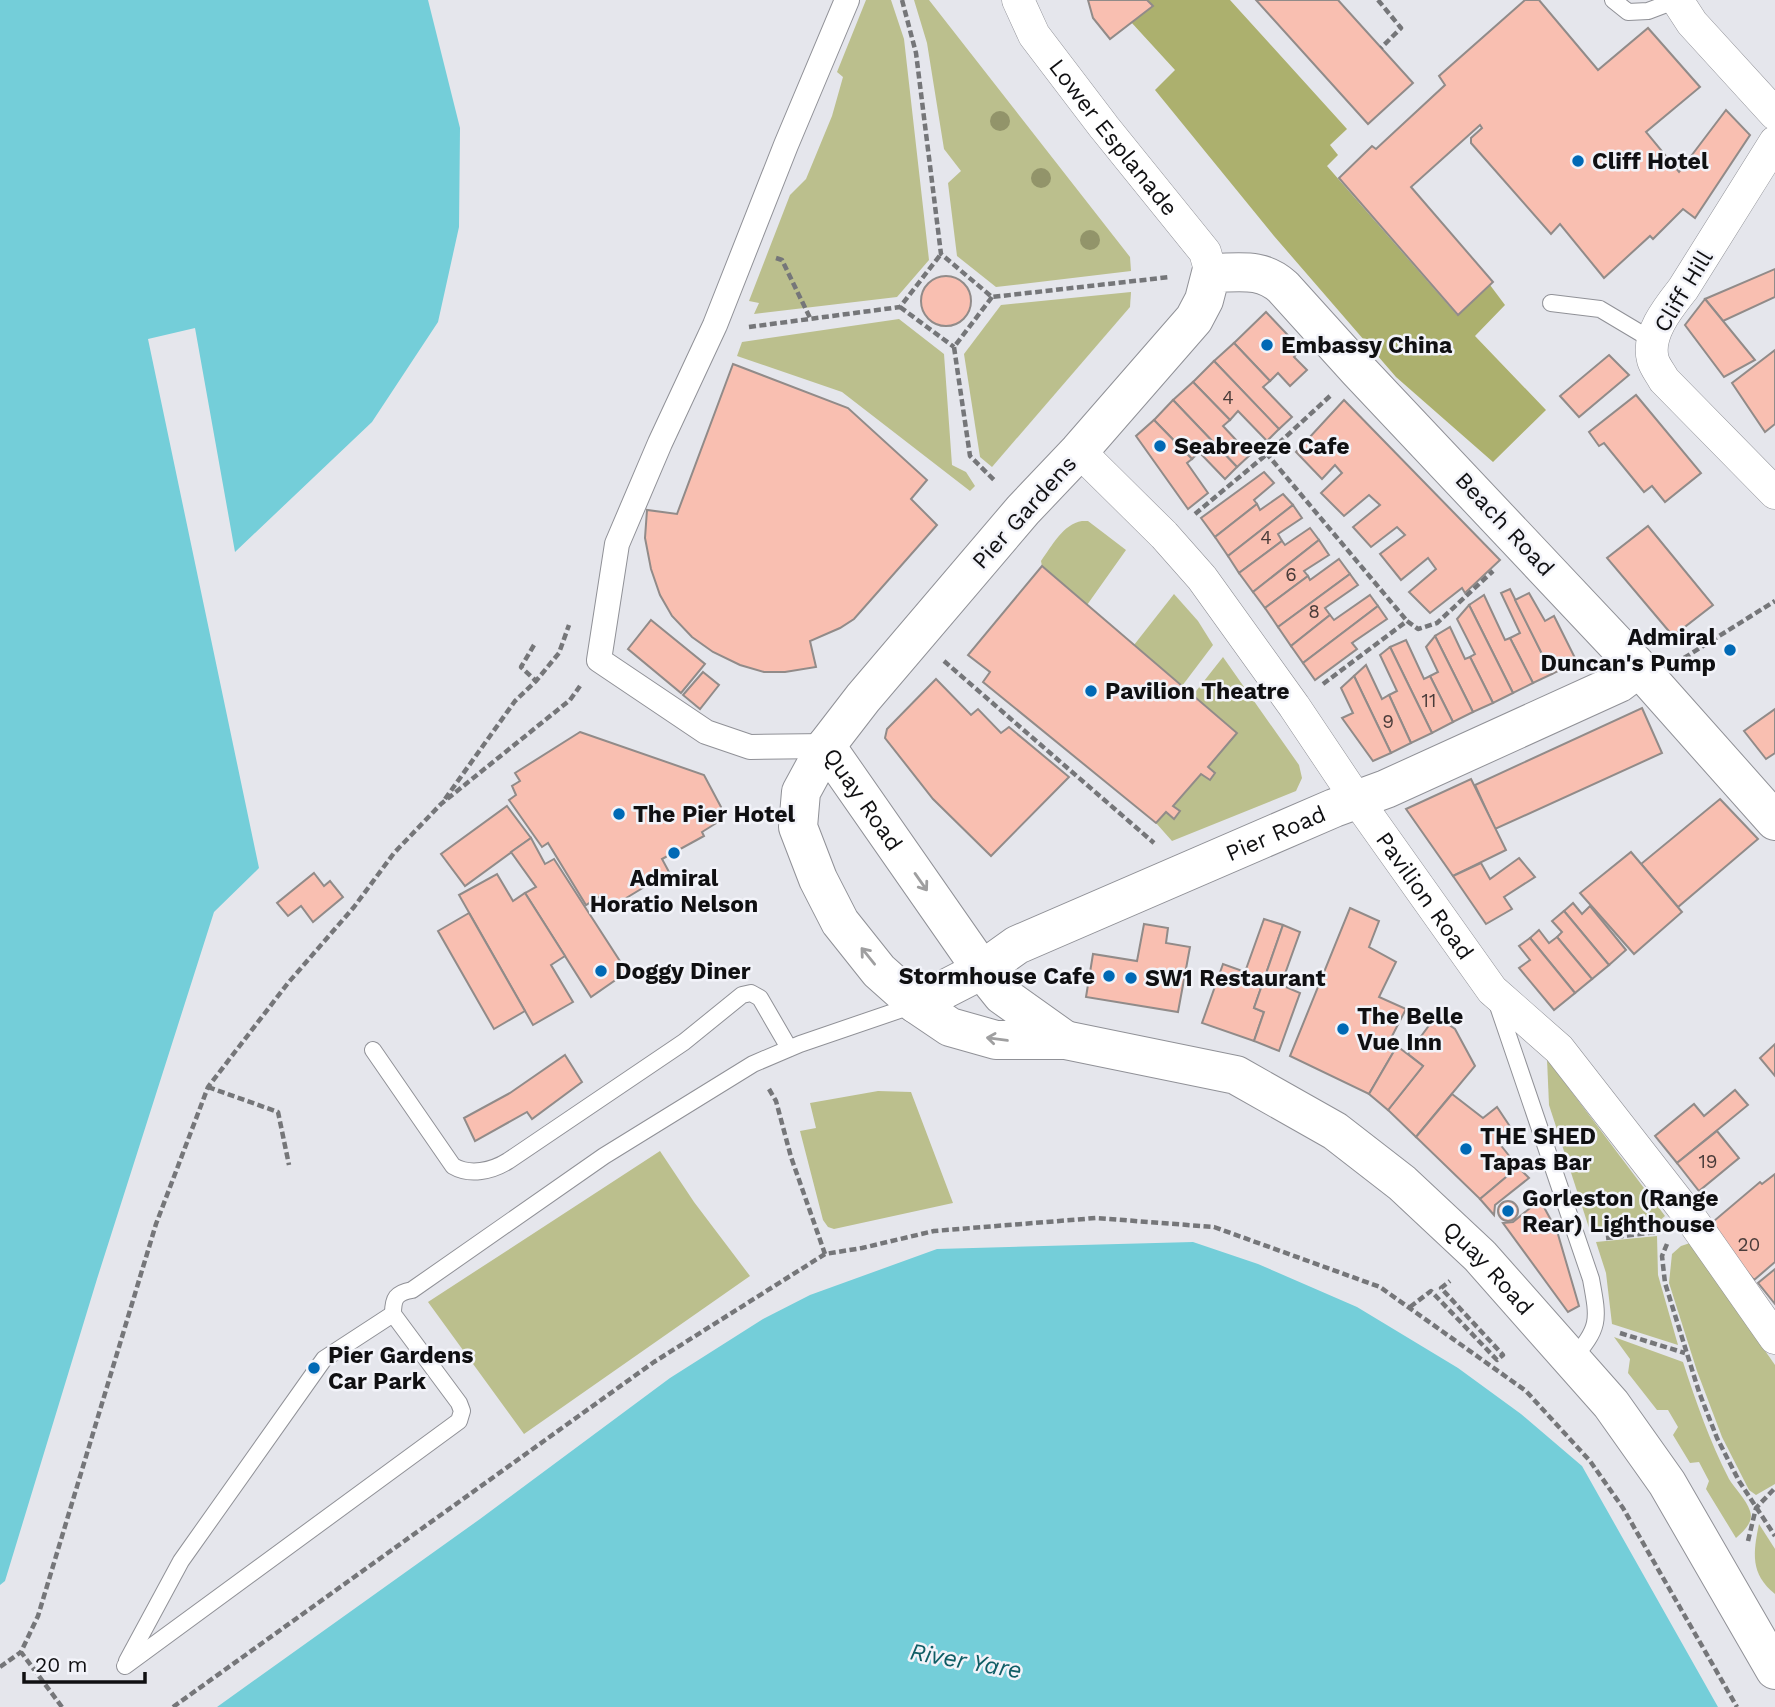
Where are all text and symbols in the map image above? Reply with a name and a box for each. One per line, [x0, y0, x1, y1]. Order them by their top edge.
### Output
street label: Lower Esplanade [1043, 54, 1183, 221]
place label: Cliff Hotel [1592, 148, 1709, 175]
marker: Cliff Hotel [1570, 153, 1586, 169]
street label: Cliff Hill [1648, 245, 1718, 337]
place label: Embassy China [1281, 332, 1453, 359]
marker: Embassy China [1259, 337, 1275, 353]
house number: 4 [1222, 386, 1234, 409]
place label: Seabreeze Cafe [1174, 433, 1350, 460]
marker: Seabreeze Cafe [1152, 438, 1168, 454]
street label: Pier Gardens [967, 450, 1082, 574]
street label: Beach Road [1450, 467, 1560, 582]
house number: 4 [1260, 526, 1272, 549]
house number: 6 [1285, 563, 1297, 586]
house number: 8 [1308, 600, 1320, 623]
place label: Admiral Duncan's Pump [1540, 624, 1716, 677]
marker: Admiral Duncan's Pump [1722, 642, 1738, 658]
place label: Pavilion Theatre [1105, 678, 1290, 705]
marker: Pavilion Theatre [1083, 683, 1099, 699]
house number: 11 [1422, 689, 1436, 712]
house number: 9 [1382, 710, 1394, 733]
street label: Quay Road [818, 743, 908, 856]
street label: Pier Road [1222, 800, 1330, 867]
place label: The Pier Hotel [633, 801, 796, 828]
marker: The Pier Hotel [611, 806, 627, 822]
street label: Pavilion Road [1370, 827, 1479, 965]
marker: Admiral Horatio Nelson [666, 845, 682, 861]
place label: Admiral Horatio Nelson [590, 865, 758, 918]
one-way arrow [914, 872, 928, 891]
one-way arrow [860, 948, 875, 966]
place label: Doggy Diner [615, 958, 751, 985]
marker: Doggy Diner [593, 963, 609, 979]
place label: Stormhouse Cafe [899, 963, 1095, 990]
place label: SW1 Restaurant [1145, 965, 1326, 992]
marker: Stormhouse Cafe [1101, 968, 1117, 984]
marker: SW1 Restaurant [1123, 970, 1139, 986]
place label: The Belle Vue Inn [1357, 1003, 1463, 1056]
marker: The Belle Vue Inn [1335, 1021, 1351, 1037]
one-way arrow [986, 1032, 1009, 1045]
place label: THE SHED Tapas Bar [1480, 1123, 1596, 1176]
marker: THE SHED Tapas Bar [1458, 1141, 1474, 1157]
house number: 19 [1698, 1150, 1718, 1173]
place label: Gorleston (Range Rear) Lighthouse [1522, 1185, 1719, 1238]
marker: Gorleston (Range Rear) Lighthouse [1500, 1203, 1516, 1219]
street label: Quay Road [1437, 1216, 1539, 1321]
house number: 20 [1738, 1233, 1760, 1256]
place label: Pier Gardens Car Park [328, 1342, 473, 1395]
marker: Pier Gardens Car Park [306, 1360, 322, 1376]
water label: River Yare [908, 1637, 1024, 1685]
scale bar [24, 1640, 145, 1684]
text: 20 m [35, 1652, 87, 1677]

